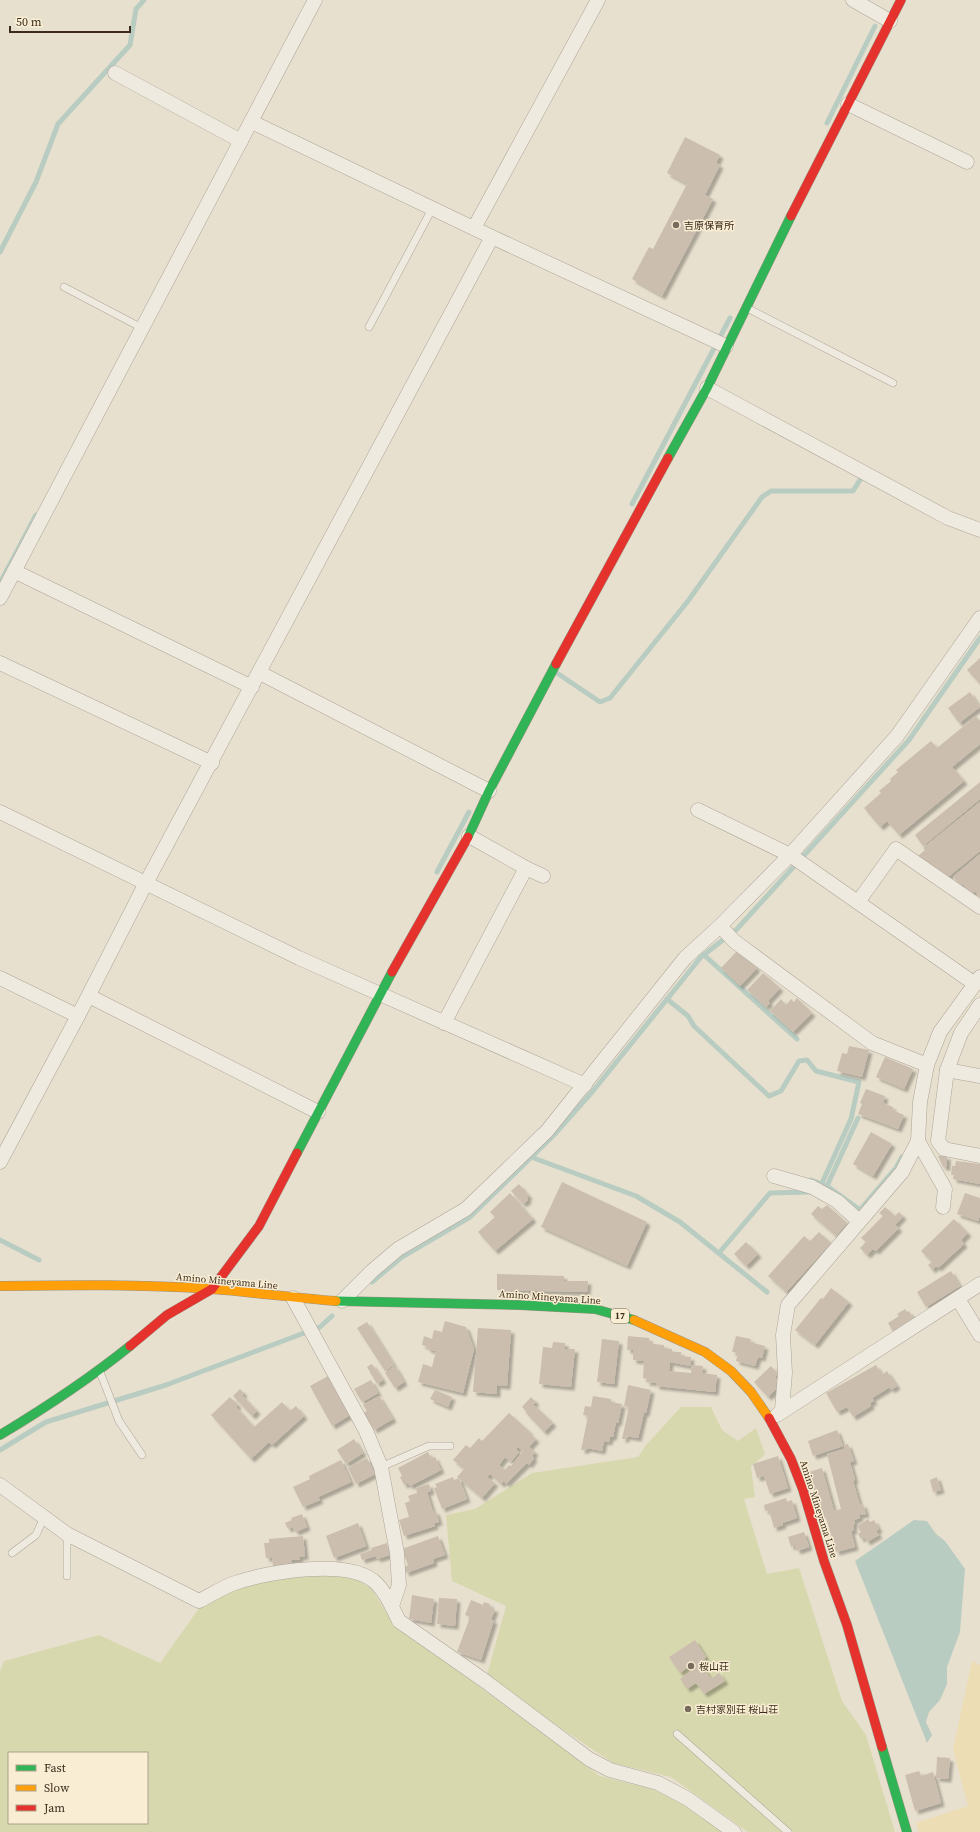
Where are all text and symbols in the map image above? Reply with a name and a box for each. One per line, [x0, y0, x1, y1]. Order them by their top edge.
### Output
scale bar [10, 8, 130, 34]
text: 50 m [16, 14, 42, 30]
place label: 吉原保育所 [684, 219, 734, 232]
marker: 吉原保育所 [671, 220, 681, 230]
street label: Amino Mineyama Line [176, 1270, 278, 1292]
street label: Amino Mineyama Line [499, 1287, 601, 1307]
road number: 17 [611, 1309, 629, 1323]
street label: Amino Mineyama Line [797, 1458, 841, 1560]
place label: 桜山荘 [699, 1660, 729, 1673]
marker: 桜山荘 [686, 1661, 696, 1671]
place label: 吉村家別荘 桜山荘 [696, 1703, 778, 1716]
marker: 吉村家別荘 桜山荘 [683, 1704, 693, 1714]
legend [8, 1752, 148, 1824]
text: Fast [44, 1760, 66, 1776]
text: Slow [44, 1780, 70, 1796]
text: Jam [43, 1800, 65, 1816]

